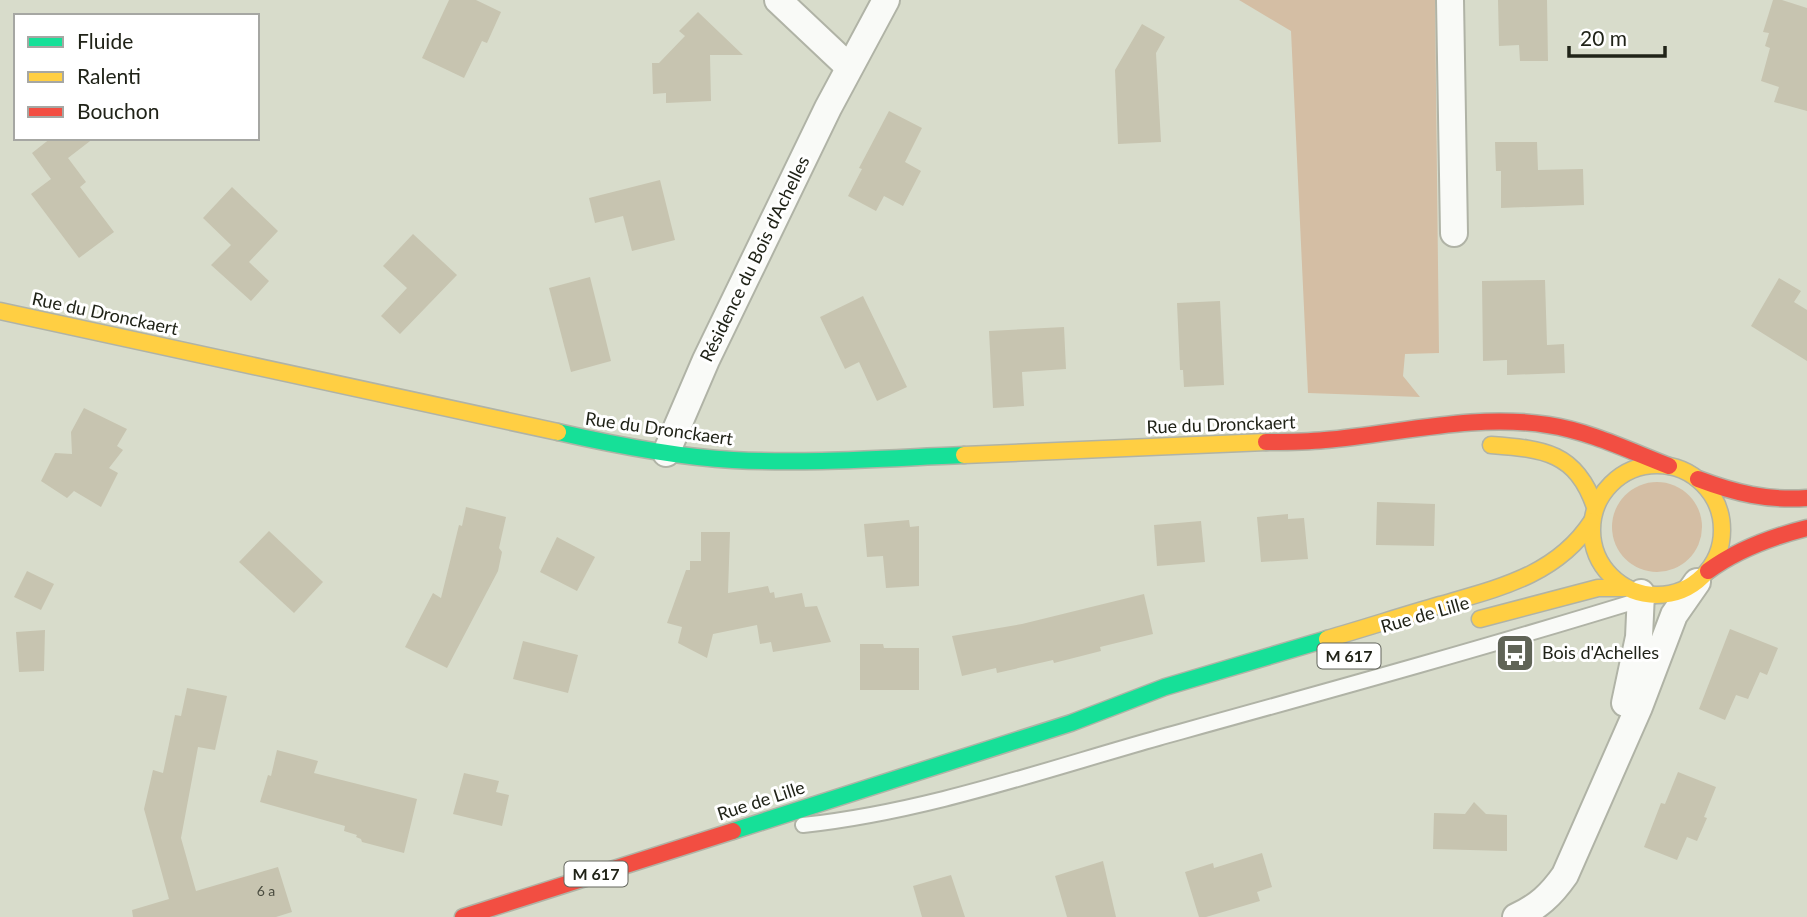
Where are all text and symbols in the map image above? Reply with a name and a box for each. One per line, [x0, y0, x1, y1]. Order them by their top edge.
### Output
legend [14, 14, 259, 140]
scale bar [1569, 14, 1665, 58]
text: 20 m [1580, 25, 1627, 50]
text: Fluide [77, 28, 133, 53]
text: Ralenti [77, 63, 141, 88]
text: Bouchon [77, 98, 159, 123]
street label: Résidence du Bois d'Achelles [695, 152, 814, 365]
street label: Rue du Dronckaert [30, 287, 181, 339]
street label: Rue du Dronckaert [584, 407, 735, 449]
street label: Rue du Dronckaert [1146, 410, 1296, 438]
street label: Rue de Lille [1378, 591, 1471, 637]
bus stop icon: Bois d'Achelles [1494, 632, 1536, 674]
place label: Bois d'Achelles [1542, 641, 1659, 663]
road number: M 617 [1318, 643, 1380, 668]
street label: Rue de Lille [714, 776, 807, 825]
road number: M 617 [564, 862, 628, 887]
house number: 6 a [257, 882, 275, 899]

